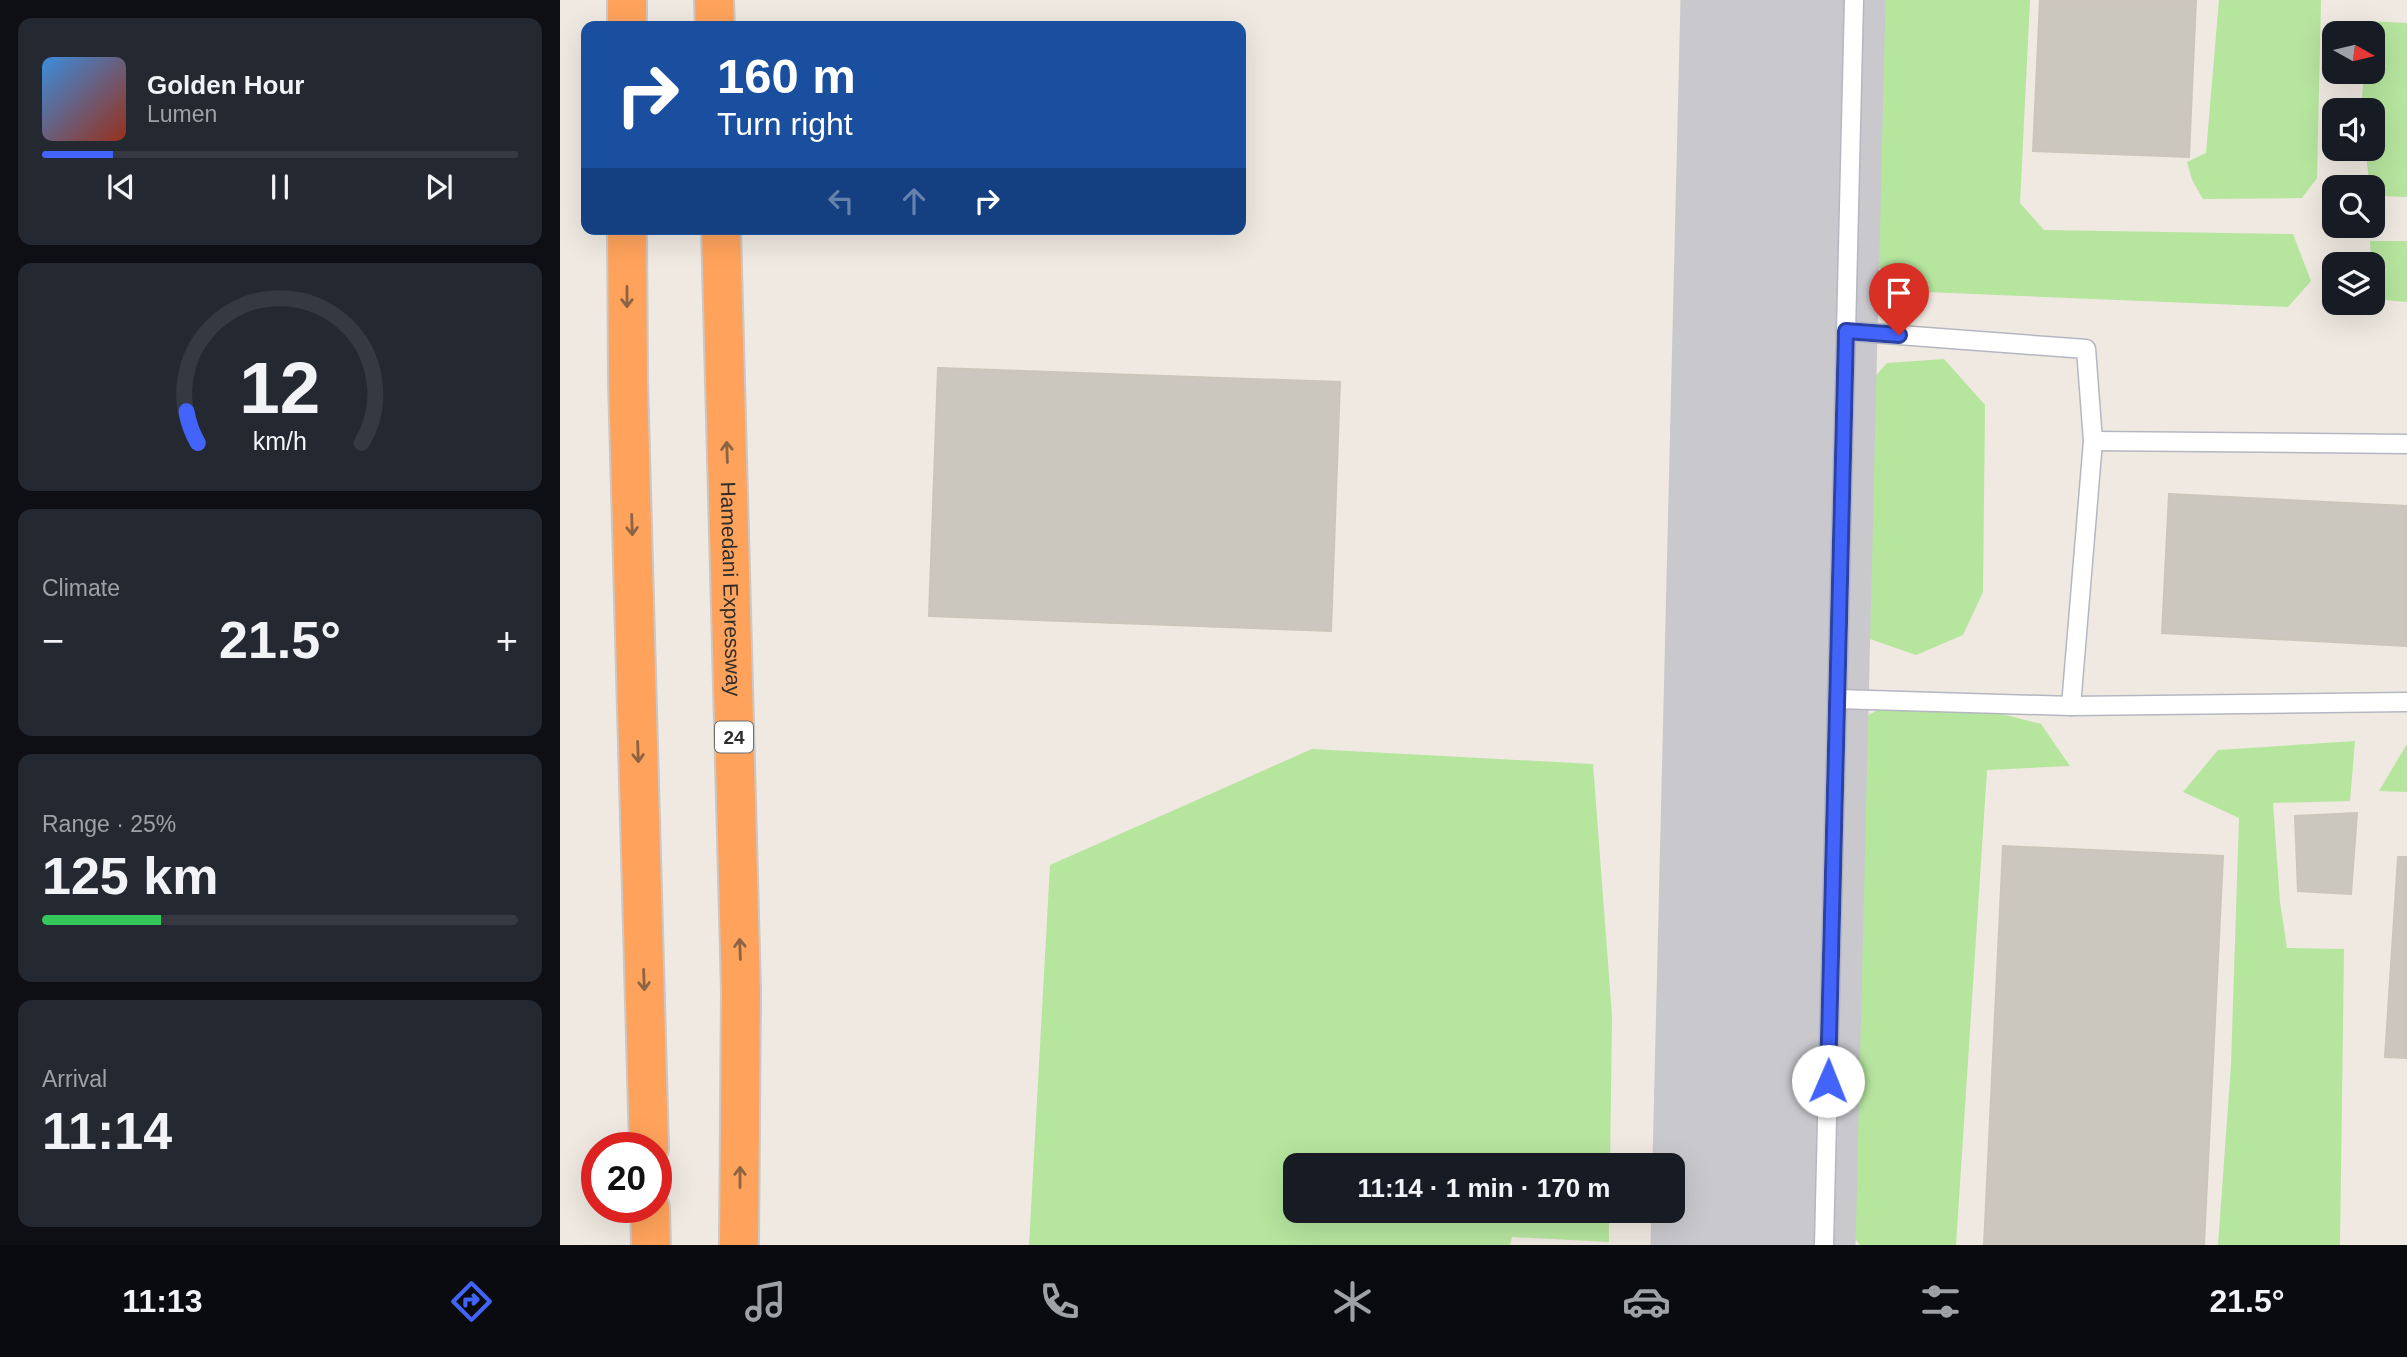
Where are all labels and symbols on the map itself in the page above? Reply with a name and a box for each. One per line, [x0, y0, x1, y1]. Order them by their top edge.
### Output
north arrow [2322, 21, 2385, 84]
pin [1869, 263, 1929, 335]
one-way arrow [620, 286, 634, 309]
one-way arrow [720, 441, 733, 464]
street label: Hamedani Expressway [717, 481, 745, 697]
one-way arrow [625, 513, 638, 536]
road number: 24 [715, 722, 753, 752]
one-way arrow [631, 741, 644, 764]
one-way arrow [733, 938, 747, 961]
one-way arrow [637, 968, 651, 991]
position arrow [1791, 1044, 1865, 1118]
speed limit sign: 20 [581, 1132, 672, 1223]
one-way arrow [733, 1166, 747, 1189]

